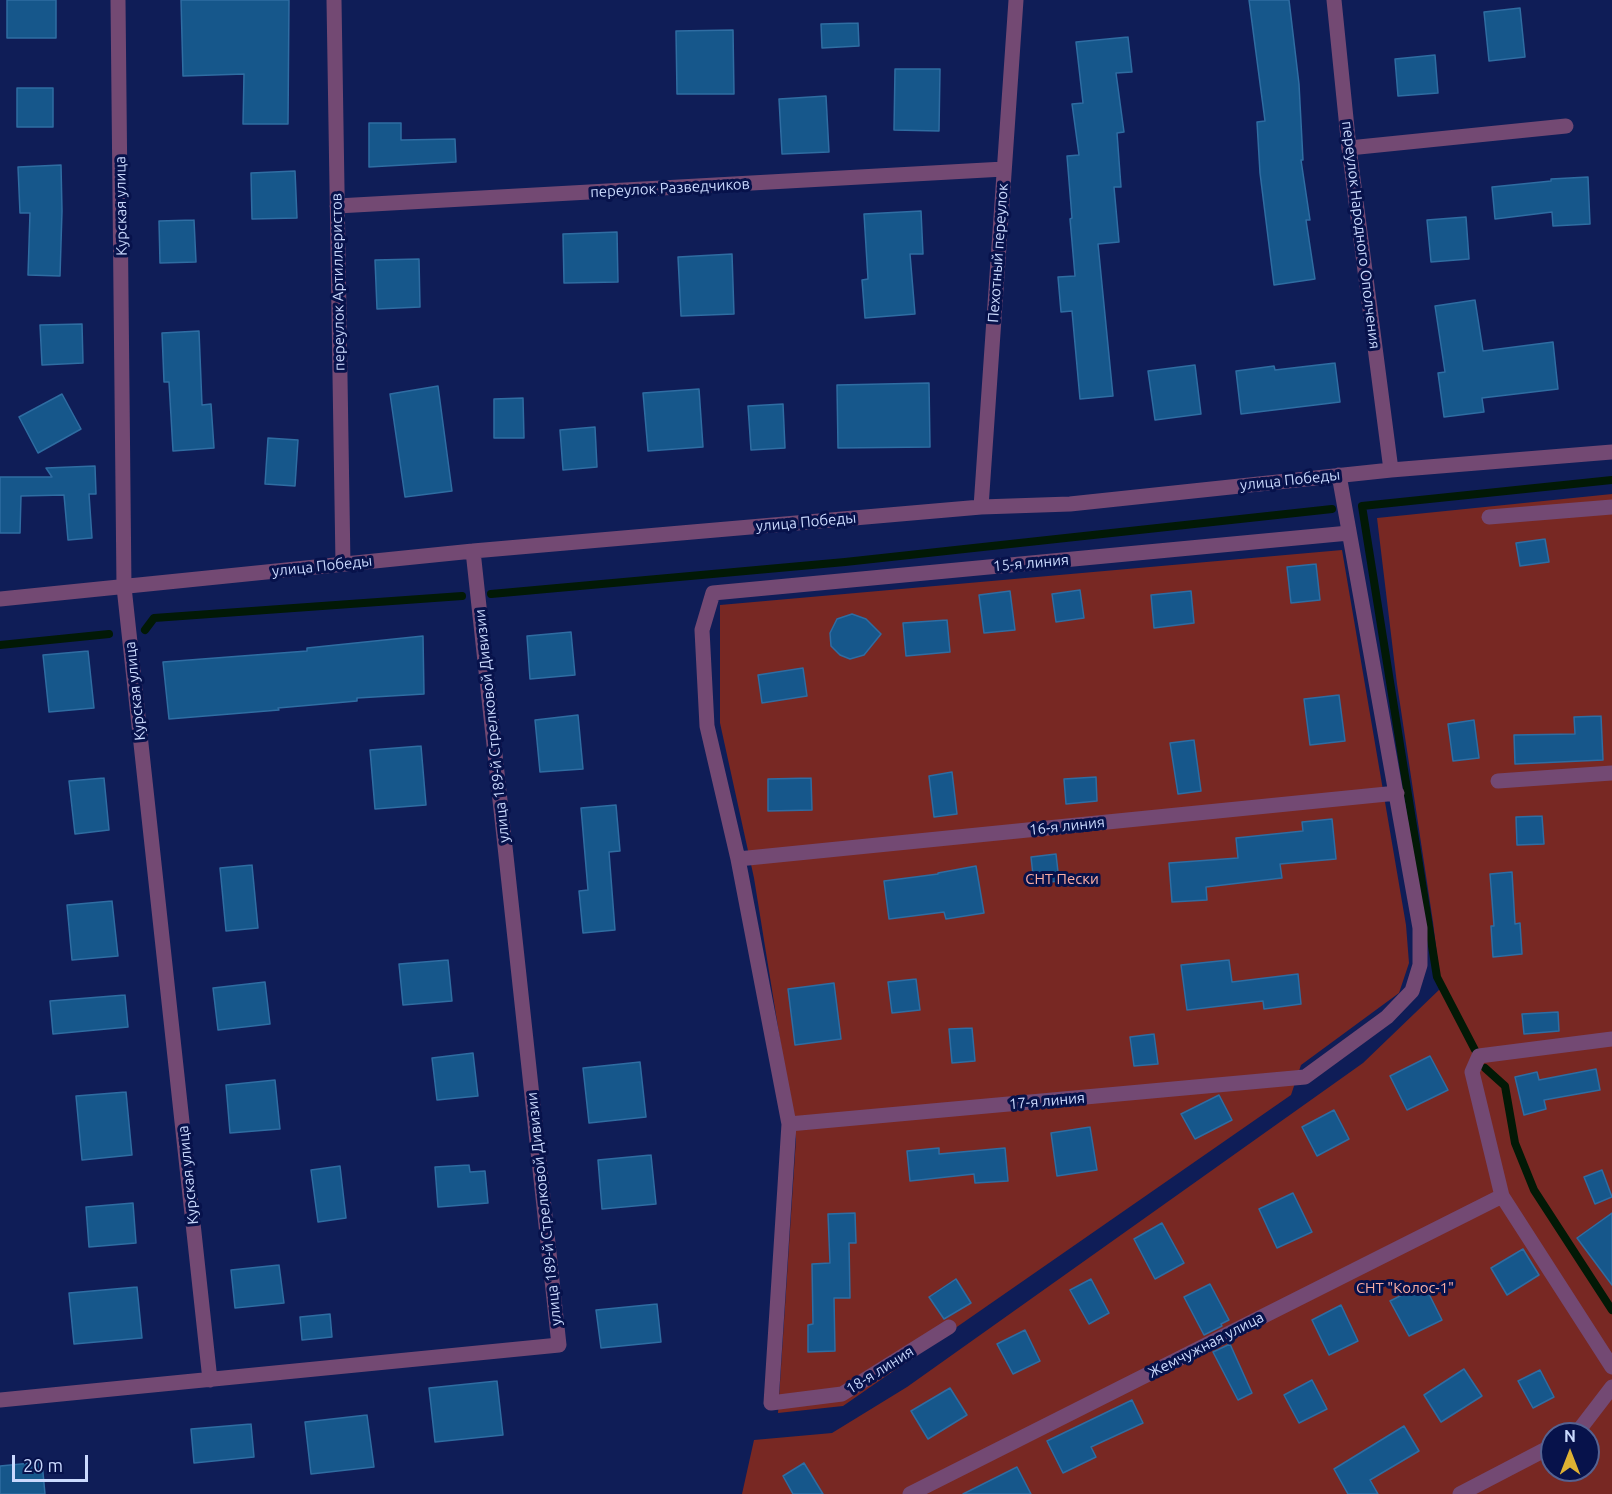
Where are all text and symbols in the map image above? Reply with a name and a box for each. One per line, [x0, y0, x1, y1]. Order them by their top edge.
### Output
street label: переулок Народного Ополчения [1338, 120, 1384, 350]
street label: Курская улица [111, 156, 131, 256]
street label: переулок Разведчиков [590, 175, 750, 201]
street label: Пехотный переулок [984, 183, 1012, 323]
street label: переулок Артиллеристов [327, 193, 349, 371]
street label: улица Победы [1239, 466, 1341, 494]
street label: улица Победы [755, 509, 857, 535]
street label: 15-я линия [992, 551, 1070, 575]
street label: улица Победы [271, 552, 373, 580]
street label: улица 189-й Стрелковой Дивизии [471, 608, 513, 844]
street label: Курская улица [121, 641, 149, 741]
street label: 16-я линия [1028, 813, 1106, 839]
park label: СНТ Пески [1025, 870, 1099, 888]
street label: 17-я линия [1008, 1089, 1086, 1113]
street label: улица 189-й Стрелковой Дивизии [523, 1091, 565, 1327]
street label: Курская улица [174, 1125, 202, 1225]
park label: СНТ "Колос-1" [1356, 1279, 1454, 1297]
street label: Жемчужная улица [1145, 1308, 1267, 1382]
street label: 18-я линия [843, 1342, 917, 1398]
north arrow [1540, 1422, 1600, 1482]
text: N [1564, 1427, 1576, 1445]
scale bar [15, 1443, 92, 1481]
text: 20 m [23, 1455, 63, 1475]

